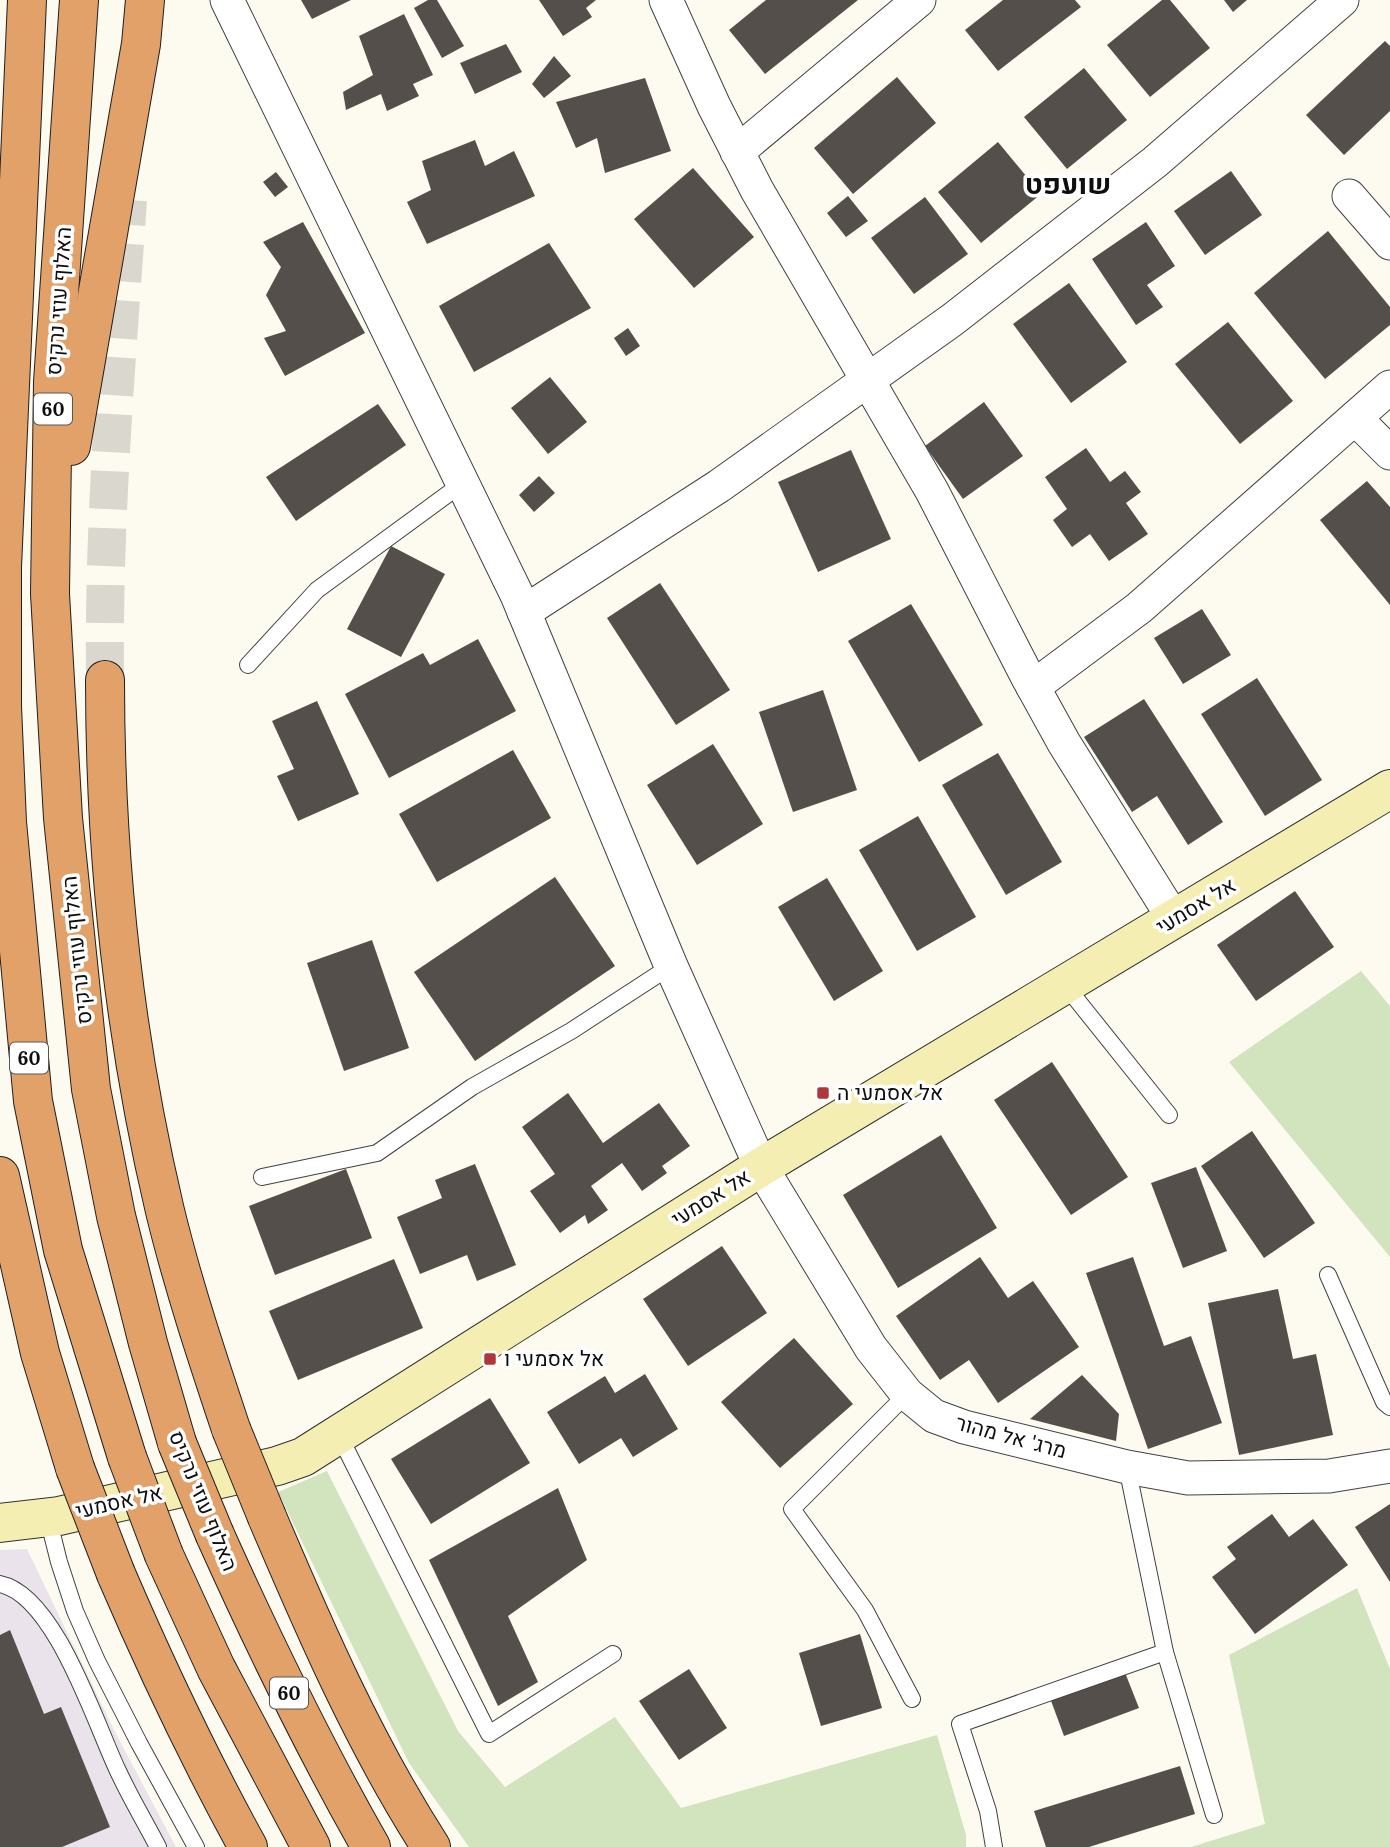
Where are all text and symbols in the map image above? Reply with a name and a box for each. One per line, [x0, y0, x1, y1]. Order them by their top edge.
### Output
district label: שועפט [1025, 166, 1111, 202]
street label: האלוף עוזי נרקיס [40, 226, 77, 376]
road number: 60 [34, 394, 72, 424]
street label: אל אסמעי [1151, 871, 1241, 940]
street label: האלוף עוזי נרקיס [55, 874, 98, 1026]
road number: 60 [10, 1042, 48, 1074]
place label: אל אסמעי ה [837, 1079, 943, 1106]
marker: אל אסמעי ה [815, 1085, 831, 1101]
street label: אל אסמעי [666, 1163, 755, 1232]
place label: אל אסמעי ו [504, 1345, 604, 1372]
marker: אל אסמעי ו [482, 1351, 498, 1367]
street label: מרג' אל מהור [953, 1409, 1069, 1464]
street label: האלוף עוזי נרקיס [163, 1427, 244, 1575]
street label: אל אסמעי [73, 1478, 165, 1525]
road number: 60 [270, 1678, 308, 1708]

